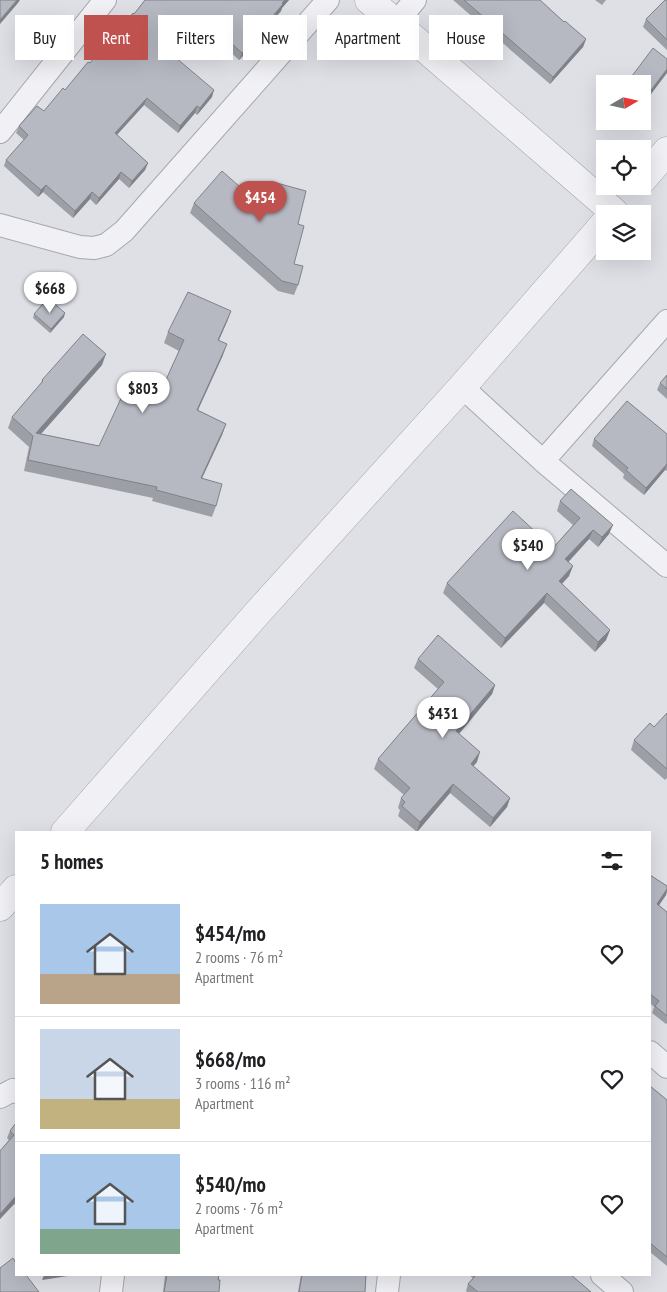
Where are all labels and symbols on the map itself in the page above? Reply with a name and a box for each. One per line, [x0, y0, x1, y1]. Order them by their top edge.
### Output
north arrow [596, 75, 651, 130]
pin: $454 [230, 180, 290, 223]
pin: $668 [20, 272, 80, 314]
pin: $803 [113, 372, 173, 414]
pin: $540 [498, 528, 558, 571]
pin: $431 [413, 696, 473, 739]

